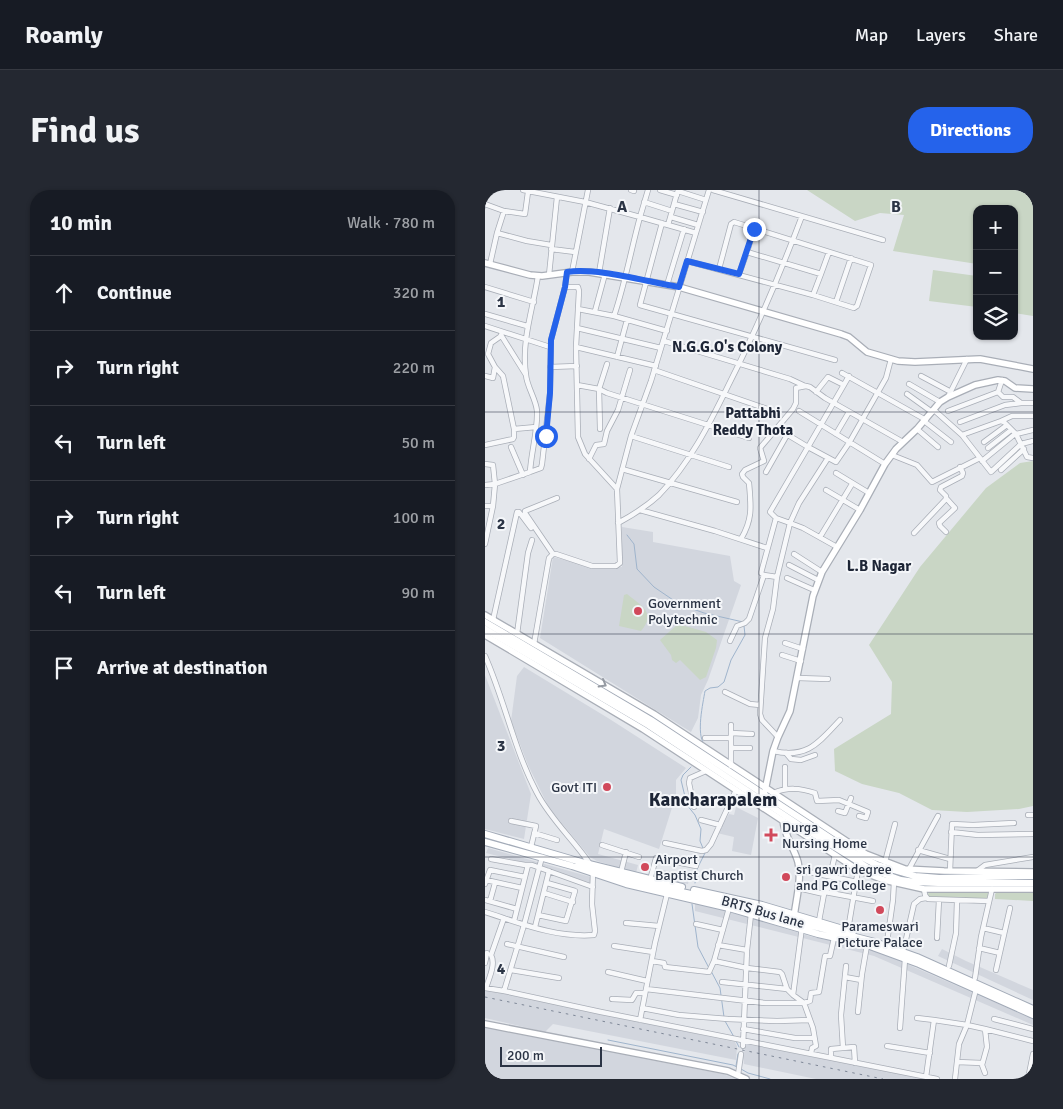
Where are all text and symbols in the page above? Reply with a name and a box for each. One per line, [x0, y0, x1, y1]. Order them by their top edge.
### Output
text: Roamly [25, 20, 103, 50]
text: Map [855, 24, 888, 46]
text: Layers [916, 24, 966, 46]
text: Share [994, 24, 1038, 46]
button: Directions [908, 107, 1033, 153]
text: Find us [30, 109, 140, 152]
text: A [617, 197, 628, 217]
text: B [891, 197, 901, 217]
map controls [973, 205, 1018, 340]
button: + [973, 205, 1018, 250]
text: 10 min [50, 210, 112, 236]
text: Walk · 780 m [347, 213, 435, 233]
route end [743, 218, 766, 241]
button: − [973, 250, 1018, 295]
icon: ahead [50, 279, 78, 307]
text: Continue [97, 281, 172, 305]
text: 320 m [393, 283, 435, 303]
text: 1 [497, 292, 506, 312]
button: layers [973, 295, 1018, 340]
district label: N.G.G.O's Colony [672, 338, 783, 356]
icon: right [50, 354, 78, 382]
text: Turn right [97, 356, 179, 380]
text: 220 m [393, 358, 435, 378]
district label: Pattabhi Reddy Thota [713, 404, 793, 439]
route start [535, 425, 558, 448]
icon: left [50, 429, 78, 457]
text: Turn left [97, 431, 166, 455]
text: 50 m [401, 433, 435, 453]
icon: right [50, 504, 78, 532]
text: Turn right [97, 506, 179, 530]
text: 100 m [393, 508, 435, 528]
text: 2 [497, 514, 505, 534]
district label: L.B Nagar [847, 557, 911, 575]
icon: left [50, 579, 78, 607]
text: Turn left [97, 581, 166, 605]
text: 90 m [401, 583, 435, 603]
place label: Government Polytechnic [648, 595, 721, 628]
marker: Government Polytechnic [632, 605, 644, 617]
icon: arrive [50, 654, 78, 682]
text: Arrive at destination [97, 656, 268, 680]
one-way arrow [597, 677, 606, 687]
text: 3 [497, 736, 505, 756]
place label: Govt ITI [551, 779, 597, 796]
marker: Govt ITI [601, 781, 613, 793]
district label: Kancharapalem [649, 788, 777, 812]
place label: Durga Nursing Home [782, 819, 867, 852]
marker: Durga Nursing Home [764, 828, 778, 842]
place label: Airport Baptist Church [655, 851, 744, 884]
marker: Airport Baptist Church [639, 861, 651, 873]
place label: sri gawri degree and PG College [796, 861, 892, 894]
marker: sri gawri degree and PG College [780, 871, 792, 883]
street label: BRTS Bus lane [719, 892, 807, 932]
marker: Parameswari Picture Palace [874, 904, 886, 916]
place label: Parameswari Picture Palace [837, 918, 923, 951]
text: 4 [497, 959, 506, 979]
scale bar [500, 1044, 603, 1067]
text: 200 m [507, 1047, 544, 1064]

